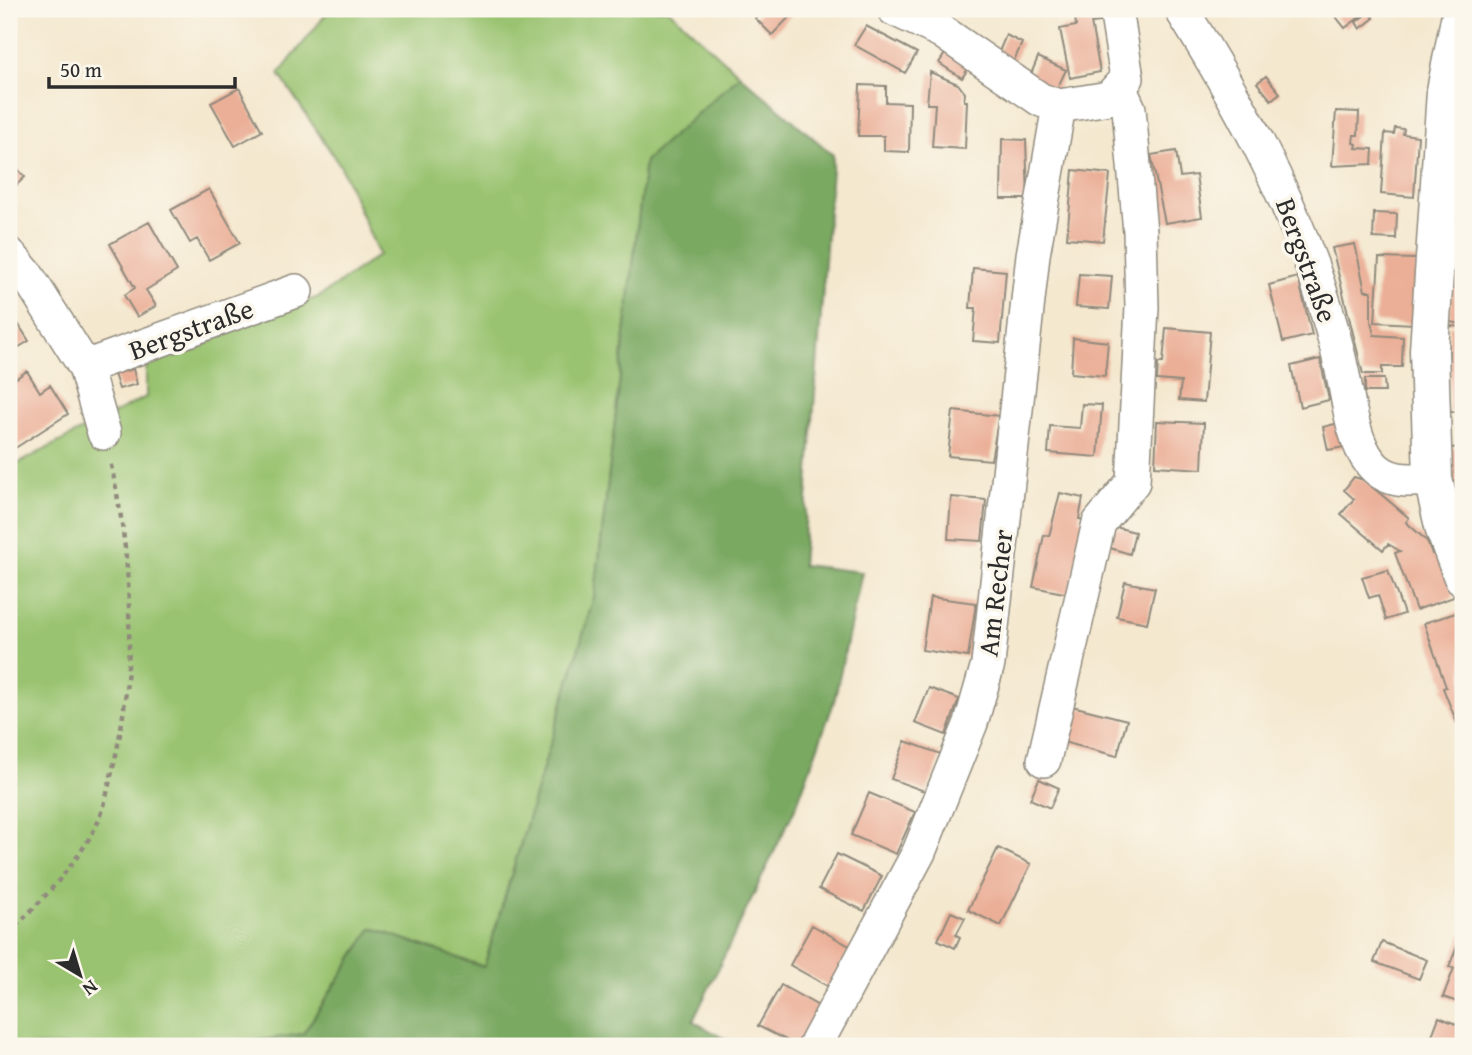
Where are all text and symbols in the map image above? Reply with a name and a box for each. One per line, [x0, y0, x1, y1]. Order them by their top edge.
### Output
scale bar [49, 46, 234, 90]
text: 50 m [60, 54, 102, 85]
street label: Bergstraße [1266, 192, 1349, 328]
street label: Bergstraße [123, 287, 259, 370]
street label: Am Recher [966, 527, 1023, 659]
north arrow [46, 940, 116, 1010]
text: N [77, 973, 104, 1004]

